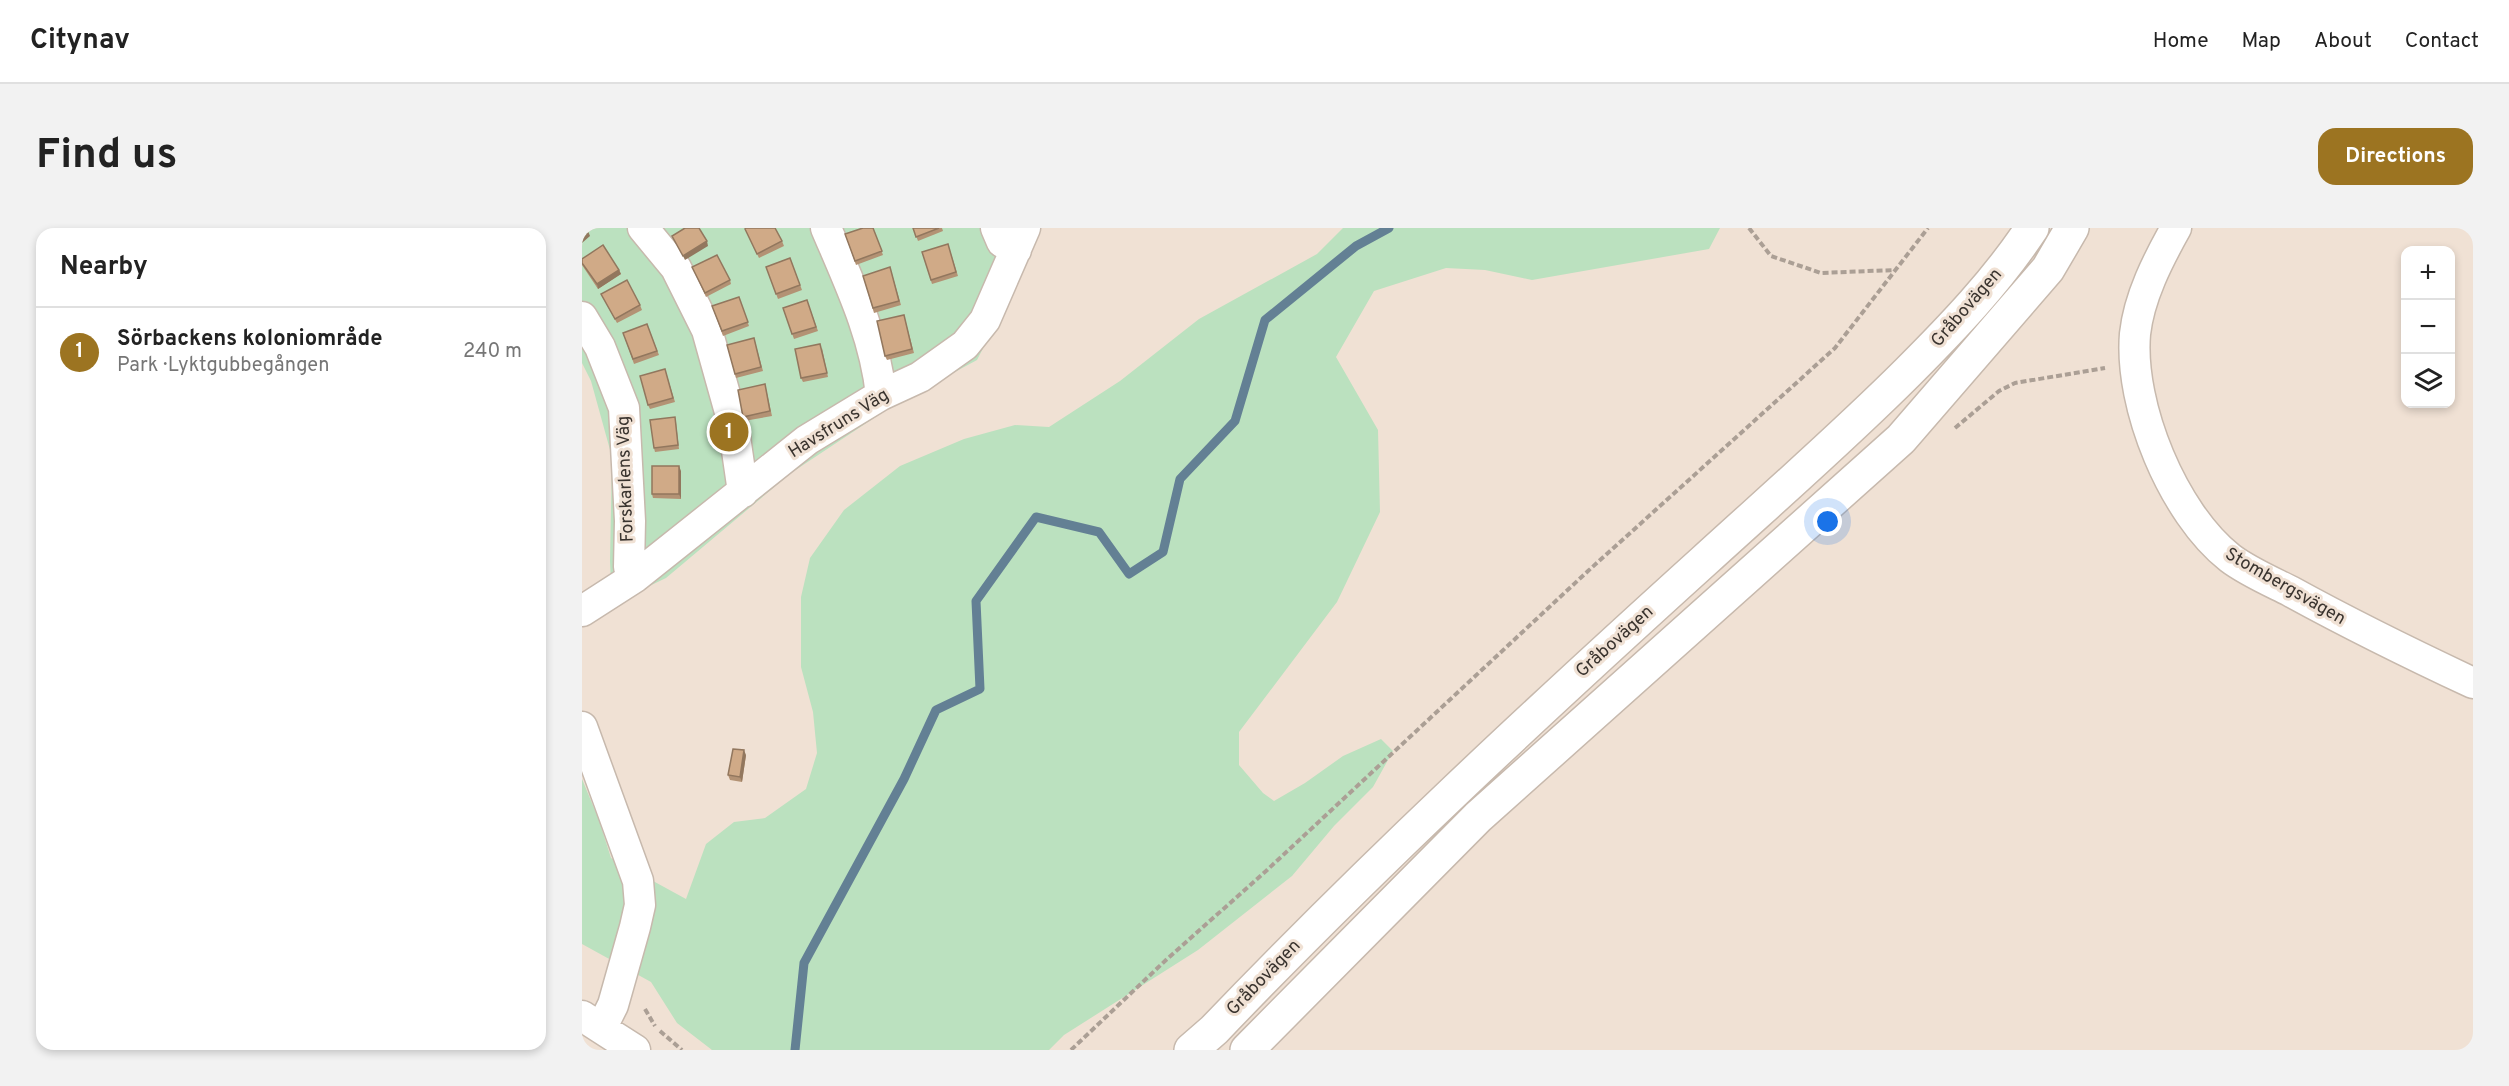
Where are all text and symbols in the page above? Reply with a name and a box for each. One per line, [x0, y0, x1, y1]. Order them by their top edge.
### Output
text: Citynav [30, 23, 130, 59]
text: Home [2153, 28, 2209, 55]
text: Map [2242, 28, 2281, 55]
text: About [2314, 28, 2372, 55]
text: Contact [2405, 28, 2479, 55]
button: Directions [2318, 128, 2473, 185]
text: Find us [36, 130, 177, 183]
map controls [2401, 246, 2455, 408]
button: + [2401, 246, 2455, 300]
text: Nearby [60, 251, 148, 284]
street label: Gråbovägen [1926, 264, 2008, 352]
button: − [2401, 300, 2455, 354]
text: Sörbackens koloniområde [117, 326, 383, 353]
text: 1 [76, 339, 84, 365]
text: 240 m [463, 339, 522, 365]
text: Park · Lyktgubbegången [117, 353, 330, 379]
button: layers [2401, 354, 2455, 408]
street label: Havsfruns Väg [785, 384, 893, 464]
pin: 1 [710, 410, 748, 454]
street label: Forskarlens Väg [612, 415, 640, 543]
your location [1813, 507, 1842, 536]
street label: Stombergsvägen [2220, 543, 2350, 631]
street label: Gråbovägen [1571, 601, 1659, 683]
street label: Gråbovägen [1222, 935, 1306, 1021]

